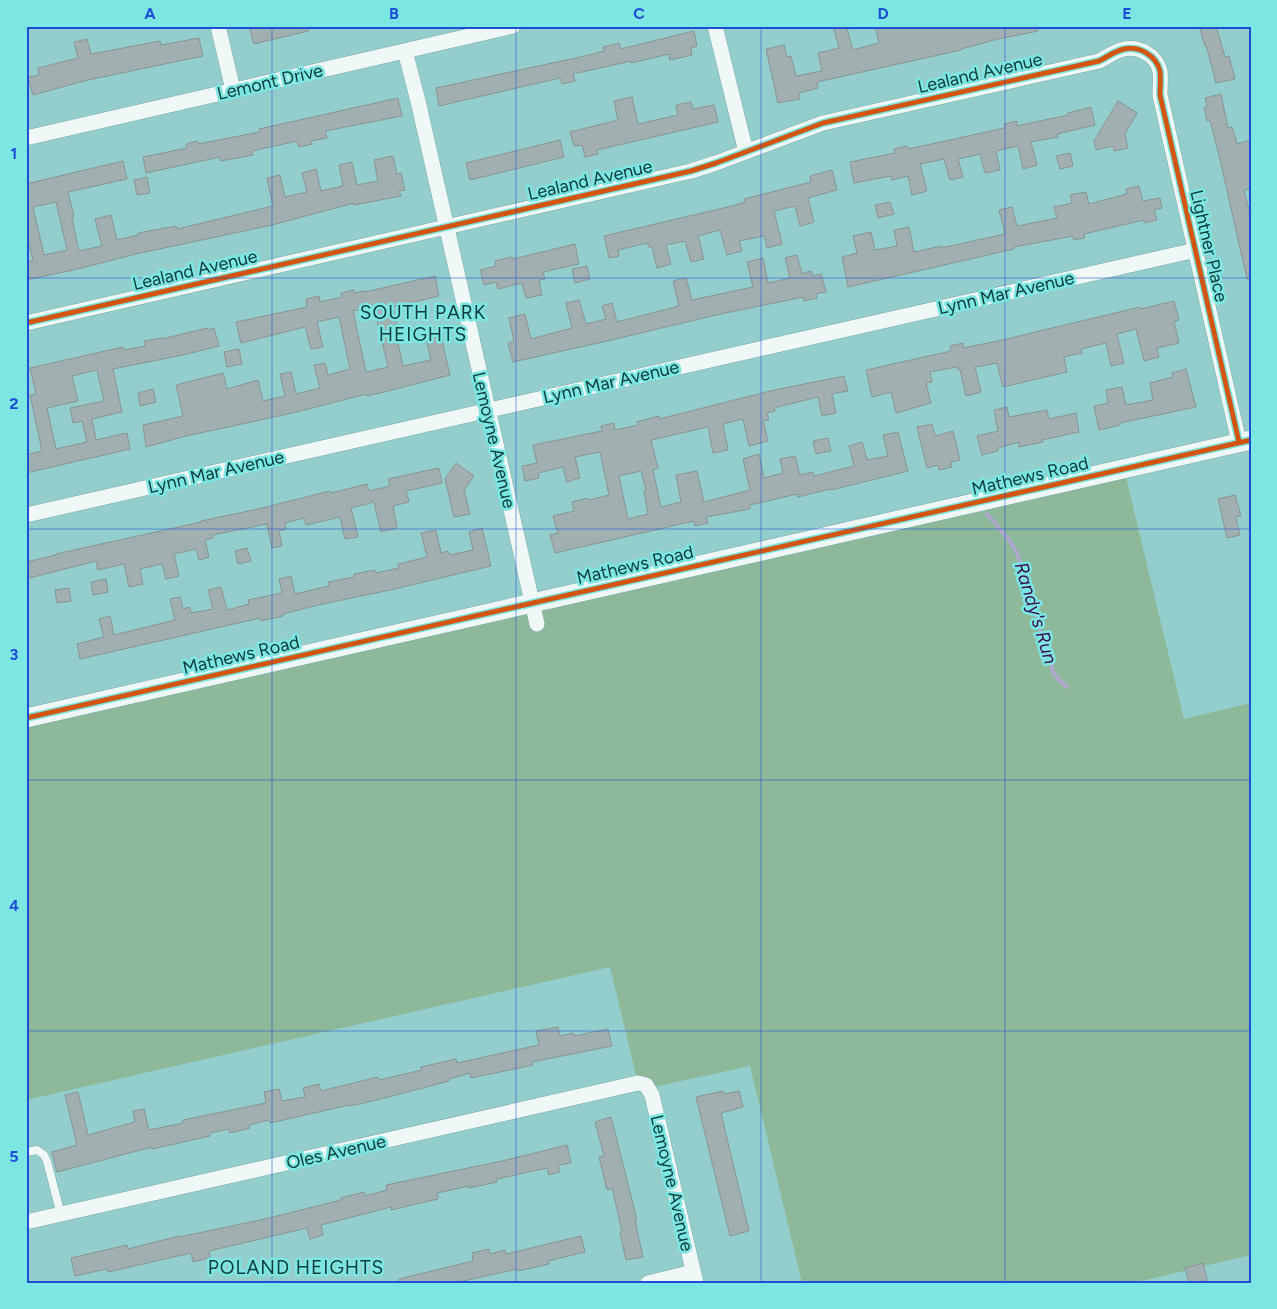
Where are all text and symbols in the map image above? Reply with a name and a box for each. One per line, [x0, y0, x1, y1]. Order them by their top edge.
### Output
text: A [144, 4, 156, 23]
text: B [389, 4, 399, 23]
text: C [633, 4, 645, 23]
text: D [877, 4, 889, 23]
text: E [1122, 4, 1132, 23]
street label: Lealand Avenue [915, 48, 1045, 98]
street label: Lemont Drive [215, 59, 325, 105]
text: 1 [11, 144, 17, 163]
street label: Lealand Avenue [525, 155, 655, 205]
street label: Lightner Place [1185, 188, 1233, 304]
street label: Lealand Avenue [130, 245, 260, 295]
street label: Lynn Mar Avenue [936, 267, 1076, 319]
district label: SOUTH PARK HEIGHTS [360, 301, 486, 346]
street label: Lynn Mar Avenue [541, 356, 681, 408]
street label: Lemoyne Avenue [468, 370, 520, 511]
text: 2 [9, 394, 19, 413]
street label: Lynn Mar Avenue [146, 446, 286, 498]
street label: Mathews Road [969, 452, 1091, 500]
street label: Mathews Road [574, 541, 696, 589]
water label: Randy's Run [1010, 559, 1063, 667]
street label: Mathews Road [180, 631, 302, 679]
text: 3 [10, 645, 19, 664]
text: 4 [9, 896, 19, 915]
street label: Lemoyne Avenue [646, 1113, 698, 1254]
street label: Oles Avenue [284, 1130, 388, 1174]
text: 5 [9, 1147, 19, 1166]
district label: POLAND HEIGHTS [208, 1256, 384, 1279]

